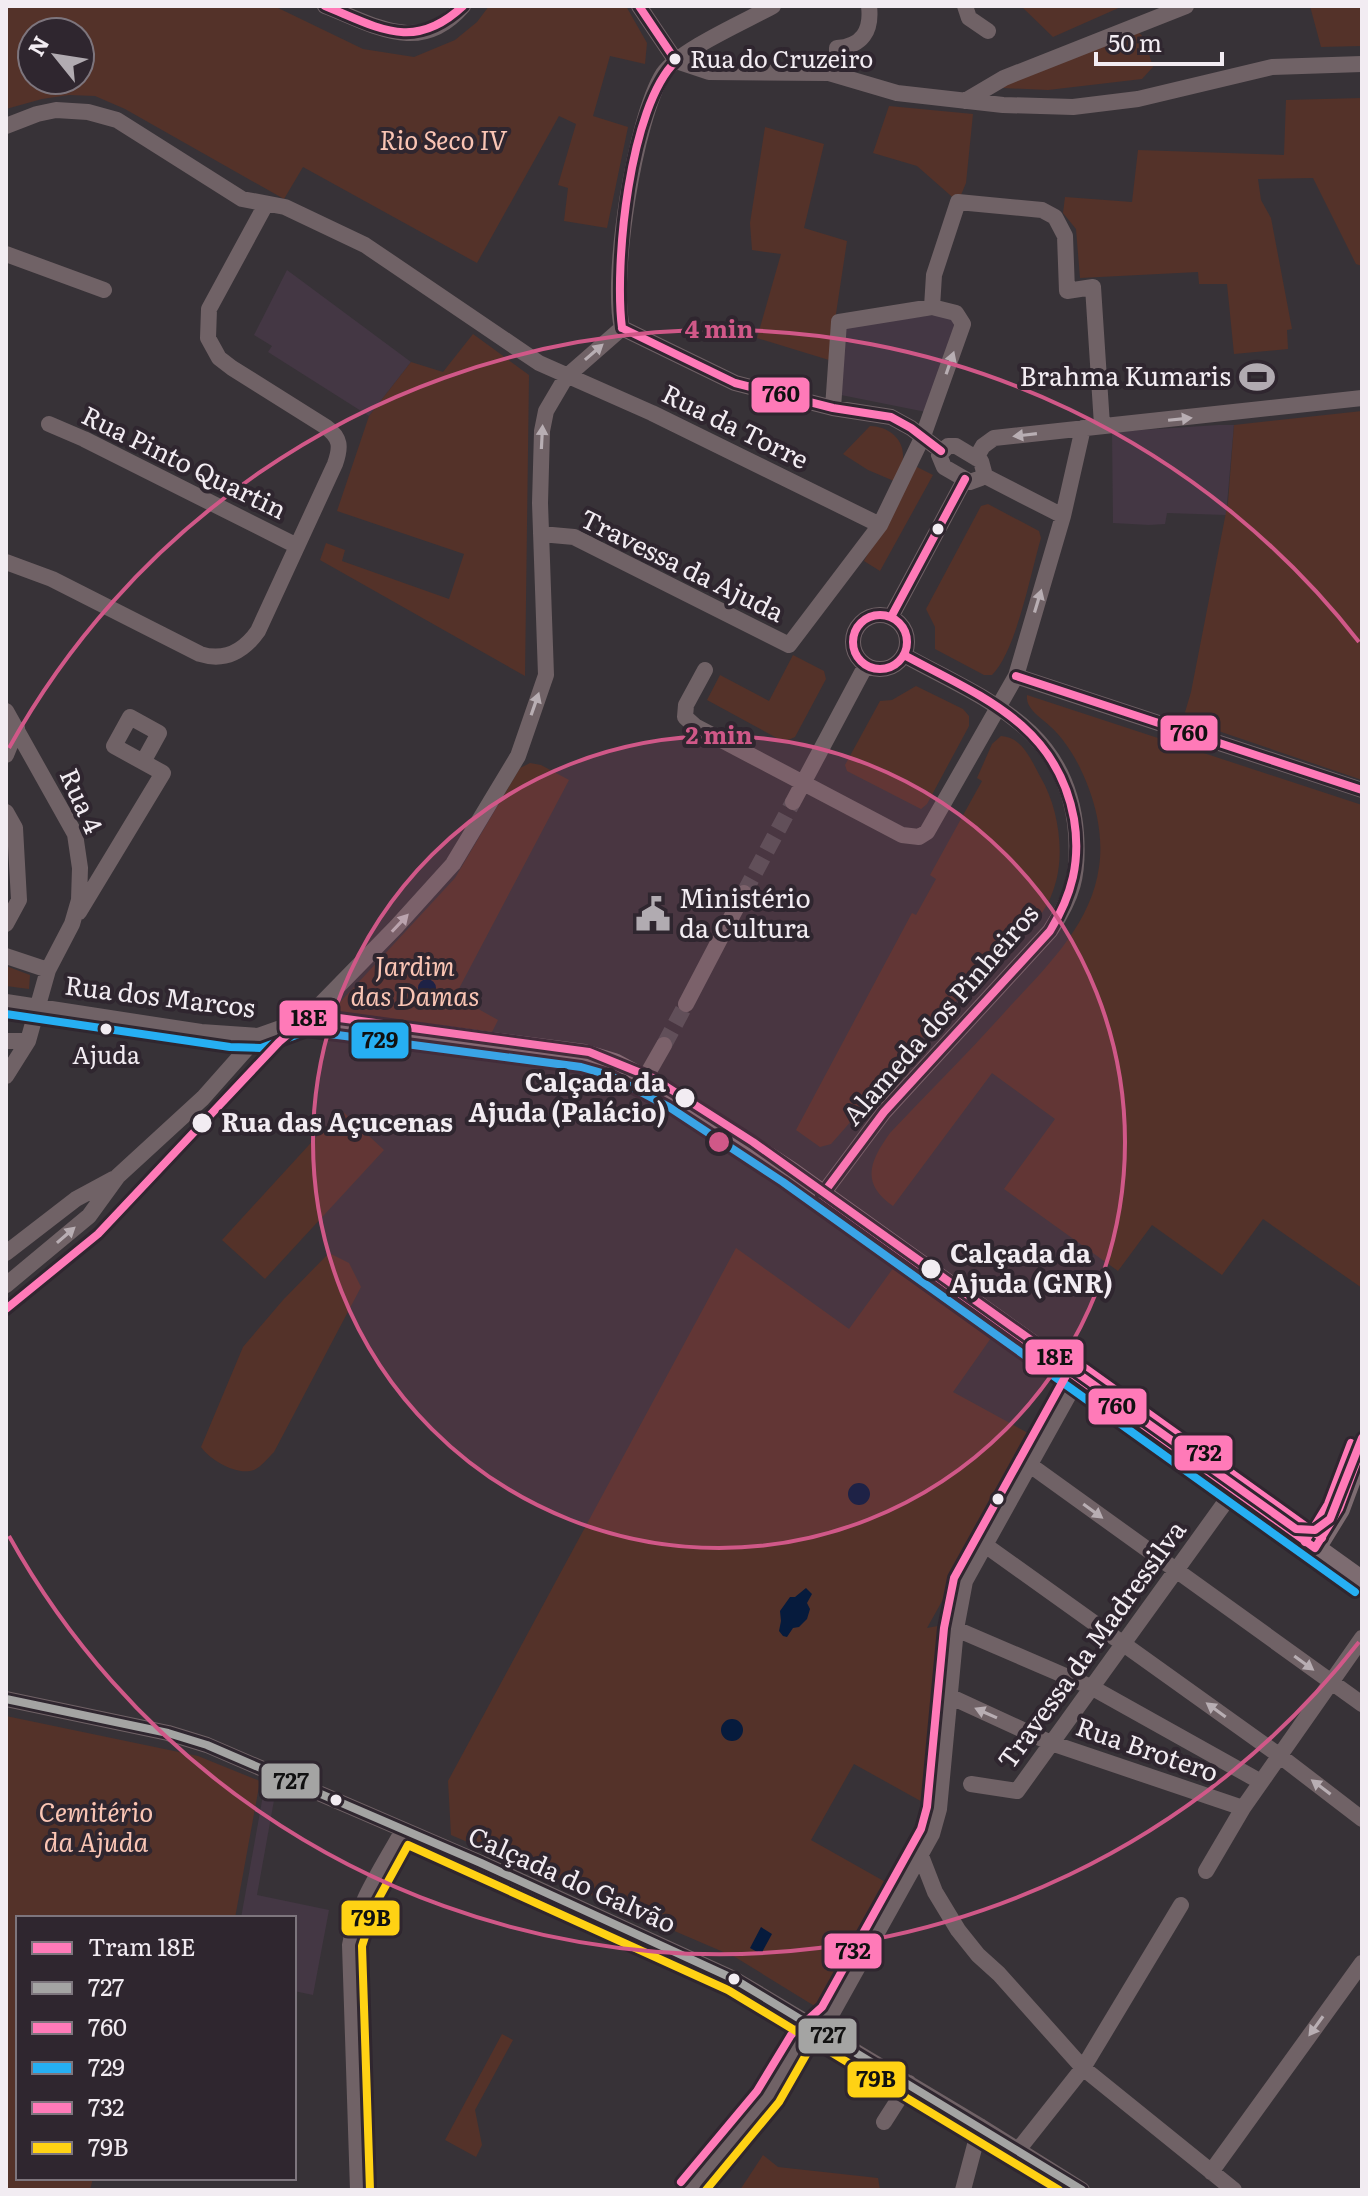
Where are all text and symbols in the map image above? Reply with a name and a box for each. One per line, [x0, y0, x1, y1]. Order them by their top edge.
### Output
north arrow [16, 16, 96, 96]
scale bar [1096, 16, 1222, 66]
text: 50 m [1108, 24, 1162, 59]
text: N [18, 29, 56, 61]
place label: Rua do Cruzeiro [690, 40, 873, 75]
marker: Rua do Cruzeiro [667, 51, 683, 67]
park label: Rio Seco IV [379, 119, 508, 158]
text: 4 min [685, 310, 754, 345]
one-way arrow [584, 344, 604, 361]
one-way arrow [944, 351, 956, 375]
place label: Brahma Kumaris [1020, 355, 1231, 394]
sports icon: Brahma Kumaris [1238, 358, 1276, 396]
street label: Rua da Torre [656, 372, 816, 477]
line badge: 760 [750, 376, 811, 414]
text: 760 [762, 376, 800, 409]
street label: Rua Pinto Quartin [76, 394, 294, 527]
one-way arrow [1168, 413, 1193, 426]
one-way arrow [536, 424, 549, 449]
one-way arrow [1012, 429, 1037, 442]
street label: Travessa da Ajuda [574, 497, 792, 630]
unlabelled marker [930, 521, 946, 537]
one-way arrow [1032, 589, 1045, 613]
one-way arrow [530, 692, 542, 716]
line badge: 760 [1159, 714, 1219, 752]
text: 760 [1170, 715, 1208, 748]
text: 2 min [685, 716, 753, 751]
street label: Rua 4 [52, 761, 115, 839]
place label: Ministério da Cultura [679, 877, 811, 946]
street label: Alameda dos Pinheiros [832, 894, 1046, 1133]
public building icon: Ministério da Cultura [634, 895, 672, 933]
one-way arrow [390, 914, 408, 933]
park label: Jardim das Damas [351, 945, 479, 1014]
street label: Rua dos Marcos [63, 963, 258, 1026]
line badge: 18E [278, 999, 339, 1037]
text: 18E [291, 1000, 327, 1033]
marker: Ajuda [98, 1021, 114, 1037]
line badge: 729 [350, 1021, 410, 1060]
text: 729 [362, 1022, 398, 1055]
place label: Ajuda [72, 1036, 140, 1071]
place label: Calçada da Ajuda (Palácio) [468, 1061, 666, 1130]
marker: Calçada da Ajuda (Palácio) [673, 1086, 697, 1110]
place label: Rua das Açucenas [221, 1101, 453, 1140]
marker: Rua das Açucenas [190, 1111, 214, 1135]
centre of rings [705, 1128, 733, 1156]
one-way arrow [56, 1227, 76, 1244]
place label: Calçada da Ajuda (GNR) [950, 1232, 1113, 1301]
marker: Calçada da Ajuda (GNR) [919, 1257, 943, 1281]
line badge: 18E [1024, 1338, 1085, 1376]
text: 18E [1037, 1339, 1073, 1372]
line badge: 760 [1087, 1387, 1148, 1426]
text: 760 [1098, 1388, 1136, 1421]
line badge: 732 [1173, 1434, 1234, 1472]
text: 732 [1186, 1435, 1222, 1468]
unlabelled marker [990, 1491, 1006, 1507]
one-way arrow [1082, 1503, 1104, 1519]
street label: Travessa da Madressilva [986, 1511, 1194, 1776]
one-way arrow [1294, 1654, 1314, 1670]
one-way arrow [1206, 1703, 1227, 1719]
street label: Rua Brotero [1071, 1705, 1224, 1790]
one-way arrow [974, 1706, 998, 1720]
line badge: 727 [260, 1762, 321, 1800]
text: 727 [273, 1763, 309, 1796]
one-way arrow [1311, 1780, 1331, 1796]
park label: Cemitério da Ajuda [39, 1791, 153, 1860]
unlabelled marker [328, 1792, 344, 1808]
street label: Calçada do Galvão [463, 1814, 683, 1941]
line badge: 79B [340, 1899, 401, 1937]
text: 79B [351, 1900, 391, 1933]
legend [16, 1916, 296, 2180]
text: Tram 18E [88, 1928, 196, 1963]
line badge: 732 [823, 1932, 883, 1970]
text: 732 [835, 1933, 871, 1966]
text: 727 [88, 1968, 124, 2003]
unlabelled marker [726, 1971, 742, 1987]
text: 760 [88, 2008, 127, 2043]
one-way arrow [1309, 2016, 1325, 2036]
line badge: 727 [797, 2017, 858, 2055]
text: 727 [810, 2017, 846, 2050]
text: 729 [88, 2048, 125, 2083]
line badge: 79B [846, 2060, 907, 2099]
text: 79B [856, 2061, 896, 2094]
text: 732 [88, 2088, 124, 2123]
text: 79B [88, 2128, 129, 2163]

